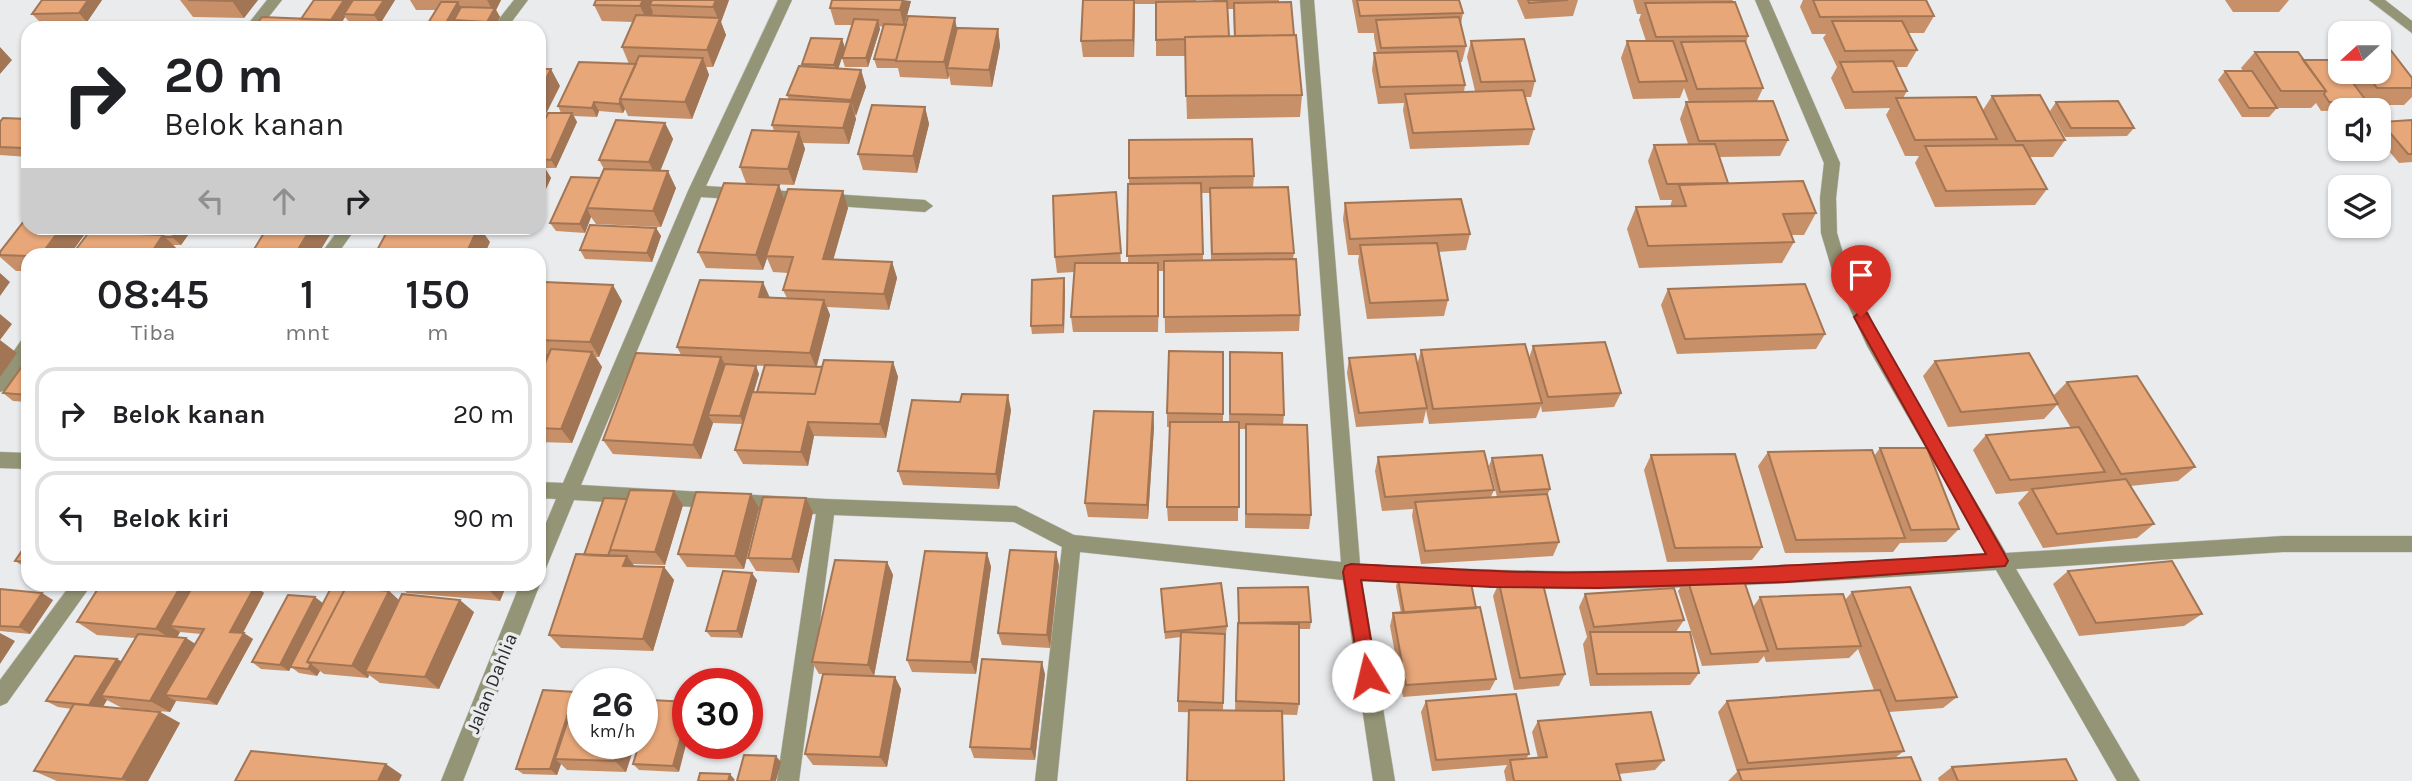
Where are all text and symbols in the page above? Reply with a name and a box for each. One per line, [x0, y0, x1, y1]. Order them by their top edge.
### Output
north arrow [2328, 21, 2390, 84]
map controls [2328, 21, 2391, 238]
text: 20 m [164, 47, 284, 104]
icon: right [49, 49, 140, 140]
button: sound [2328, 98, 2391, 161]
text: Belok kanan [164, 106, 344, 143]
button: layers [2328, 175, 2391, 238]
icon: left [192, 182, 230, 220]
icon: ahead [265, 182, 303, 220]
icon: right [338, 182, 376, 220]
pin [1831, 245, 1891, 317]
icon: arrive [1842, 256, 1880, 294]
text: 08:45 [97, 269, 209, 319]
text: 1 [300, 269, 315, 319]
text: 150 [405, 269, 470, 319]
text: Tiba [131, 319, 175, 346]
text: mnt [285, 319, 329, 346]
text: m [427, 319, 448, 346]
icon: right [53, 395, 91, 433]
text: Belok kanan [112, 399, 265, 430]
text: 20 m [453, 399, 514, 430]
icon: left [53, 499, 91, 537]
text: Belok kiri [112, 503, 230, 534]
text: 90 m [453, 503, 514, 534]
street label: Jalan Dahlia [462, 630, 522, 737]
position arrow [1331, 639, 1405, 713]
speed limit sign: 30 [672, 668, 763, 759]
text: 26 [591, 684, 634, 725]
text: km/h [590, 720, 635, 742]

